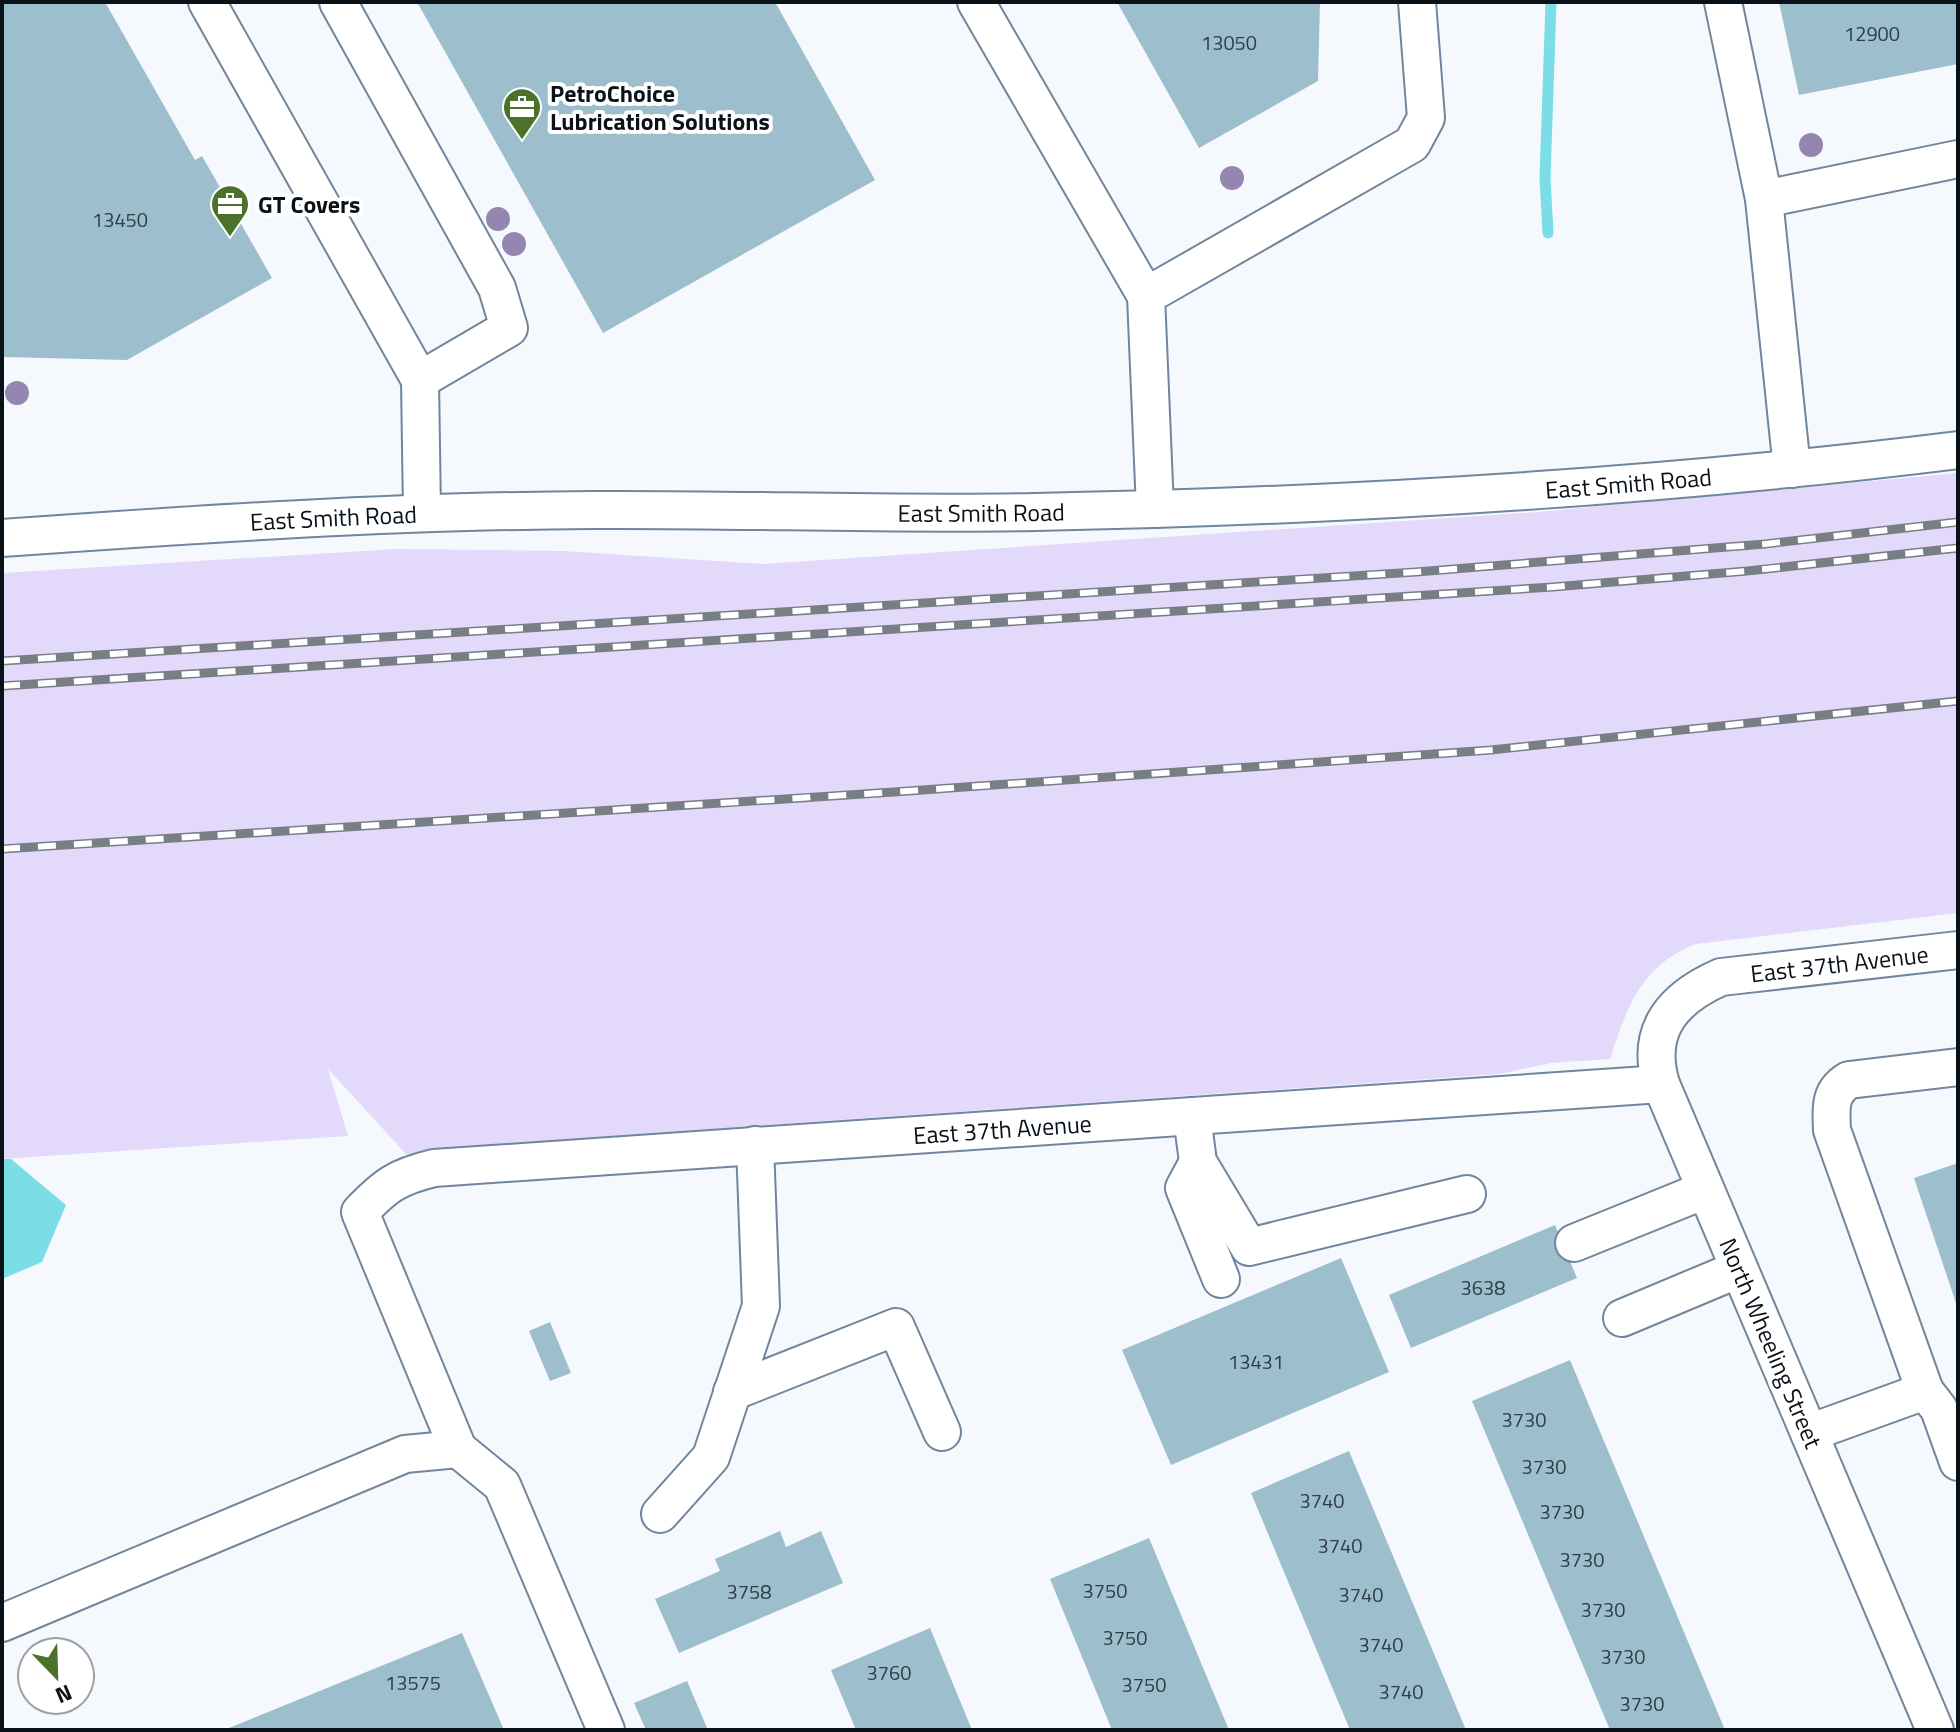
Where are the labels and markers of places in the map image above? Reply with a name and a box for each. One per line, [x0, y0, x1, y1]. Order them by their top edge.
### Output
place label: PetroChoice Lubrication Solutions [550, 75, 770, 139]
office icon: PetroChoice Lubrication Solutions [501, 86, 543, 141]
office icon: GT Covers [209, 183, 251, 238]
place label: GT Covers [258, 186, 360, 222]

